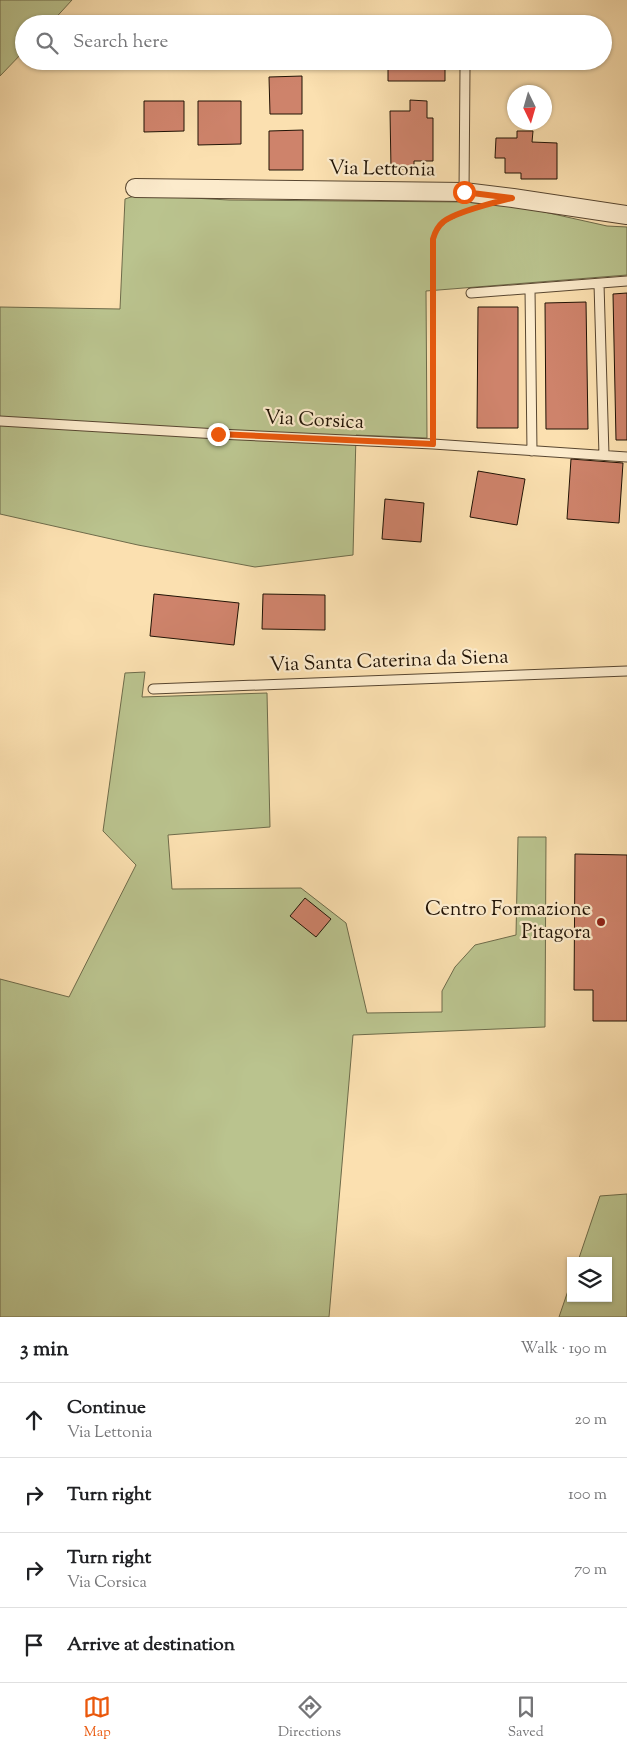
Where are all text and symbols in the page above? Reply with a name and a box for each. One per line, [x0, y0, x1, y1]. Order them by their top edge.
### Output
search box [15, 15, 612, 70]
icon: search [33, 29, 61, 57]
text: Search here [73, 29, 168, 56]
north arrow [507, 85, 552, 130]
street label: Via Lettonia [328, 155, 436, 185]
route start [453, 181, 476, 204]
street label: Via Corsica [263, 404, 365, 438]
route end [207, 423, 230, 446]
street label: Via Santa Caterina da Siena [269, 643, 509, 681]
place label: Centro Formazione Pitagora [425, 896, 591, 948]
marker: Centro Formazione Pitagora [595, 916, 607, 928]
map controls [567, 1257, 612, 1302]
button: layers [567, 1257, 612, 1302]
text: 3 min [20, 1335, 69, 1365]
text: Walk · 190 m [520, 1338, 607, 1361]
text: Continue [67, 1395, 146, 1422]
icon: ahead [20, 1406, 48, 1434]
text: 20 m [574, 1409, 607, 1432]
text: Via Lettonia [67, 1422, 152, 1445]
icon: right [20, 1481, 48, 1509]
text: Turn right [67, 1482, 151, 1509]
text: 100 m [568, 1484, 607, 1507]
text: Turn right [67, 1545, 151, 1572]
icon: right [20, 1556, 48, 1584]
text: 70 m [574, 1559, 607, 1582]
text: Via Corsica [67, 1572, 147, 1595]
icon: arrive [20, 1631, 48, 1659]
text: Arrive at destination [67, 1632, 235, 1659]
tab: Map [83, 1693, 111, 1743]
tab: Directions [278, 1693, 341, 1743]
tab: Saved [508, 1693, 544, 1743]

